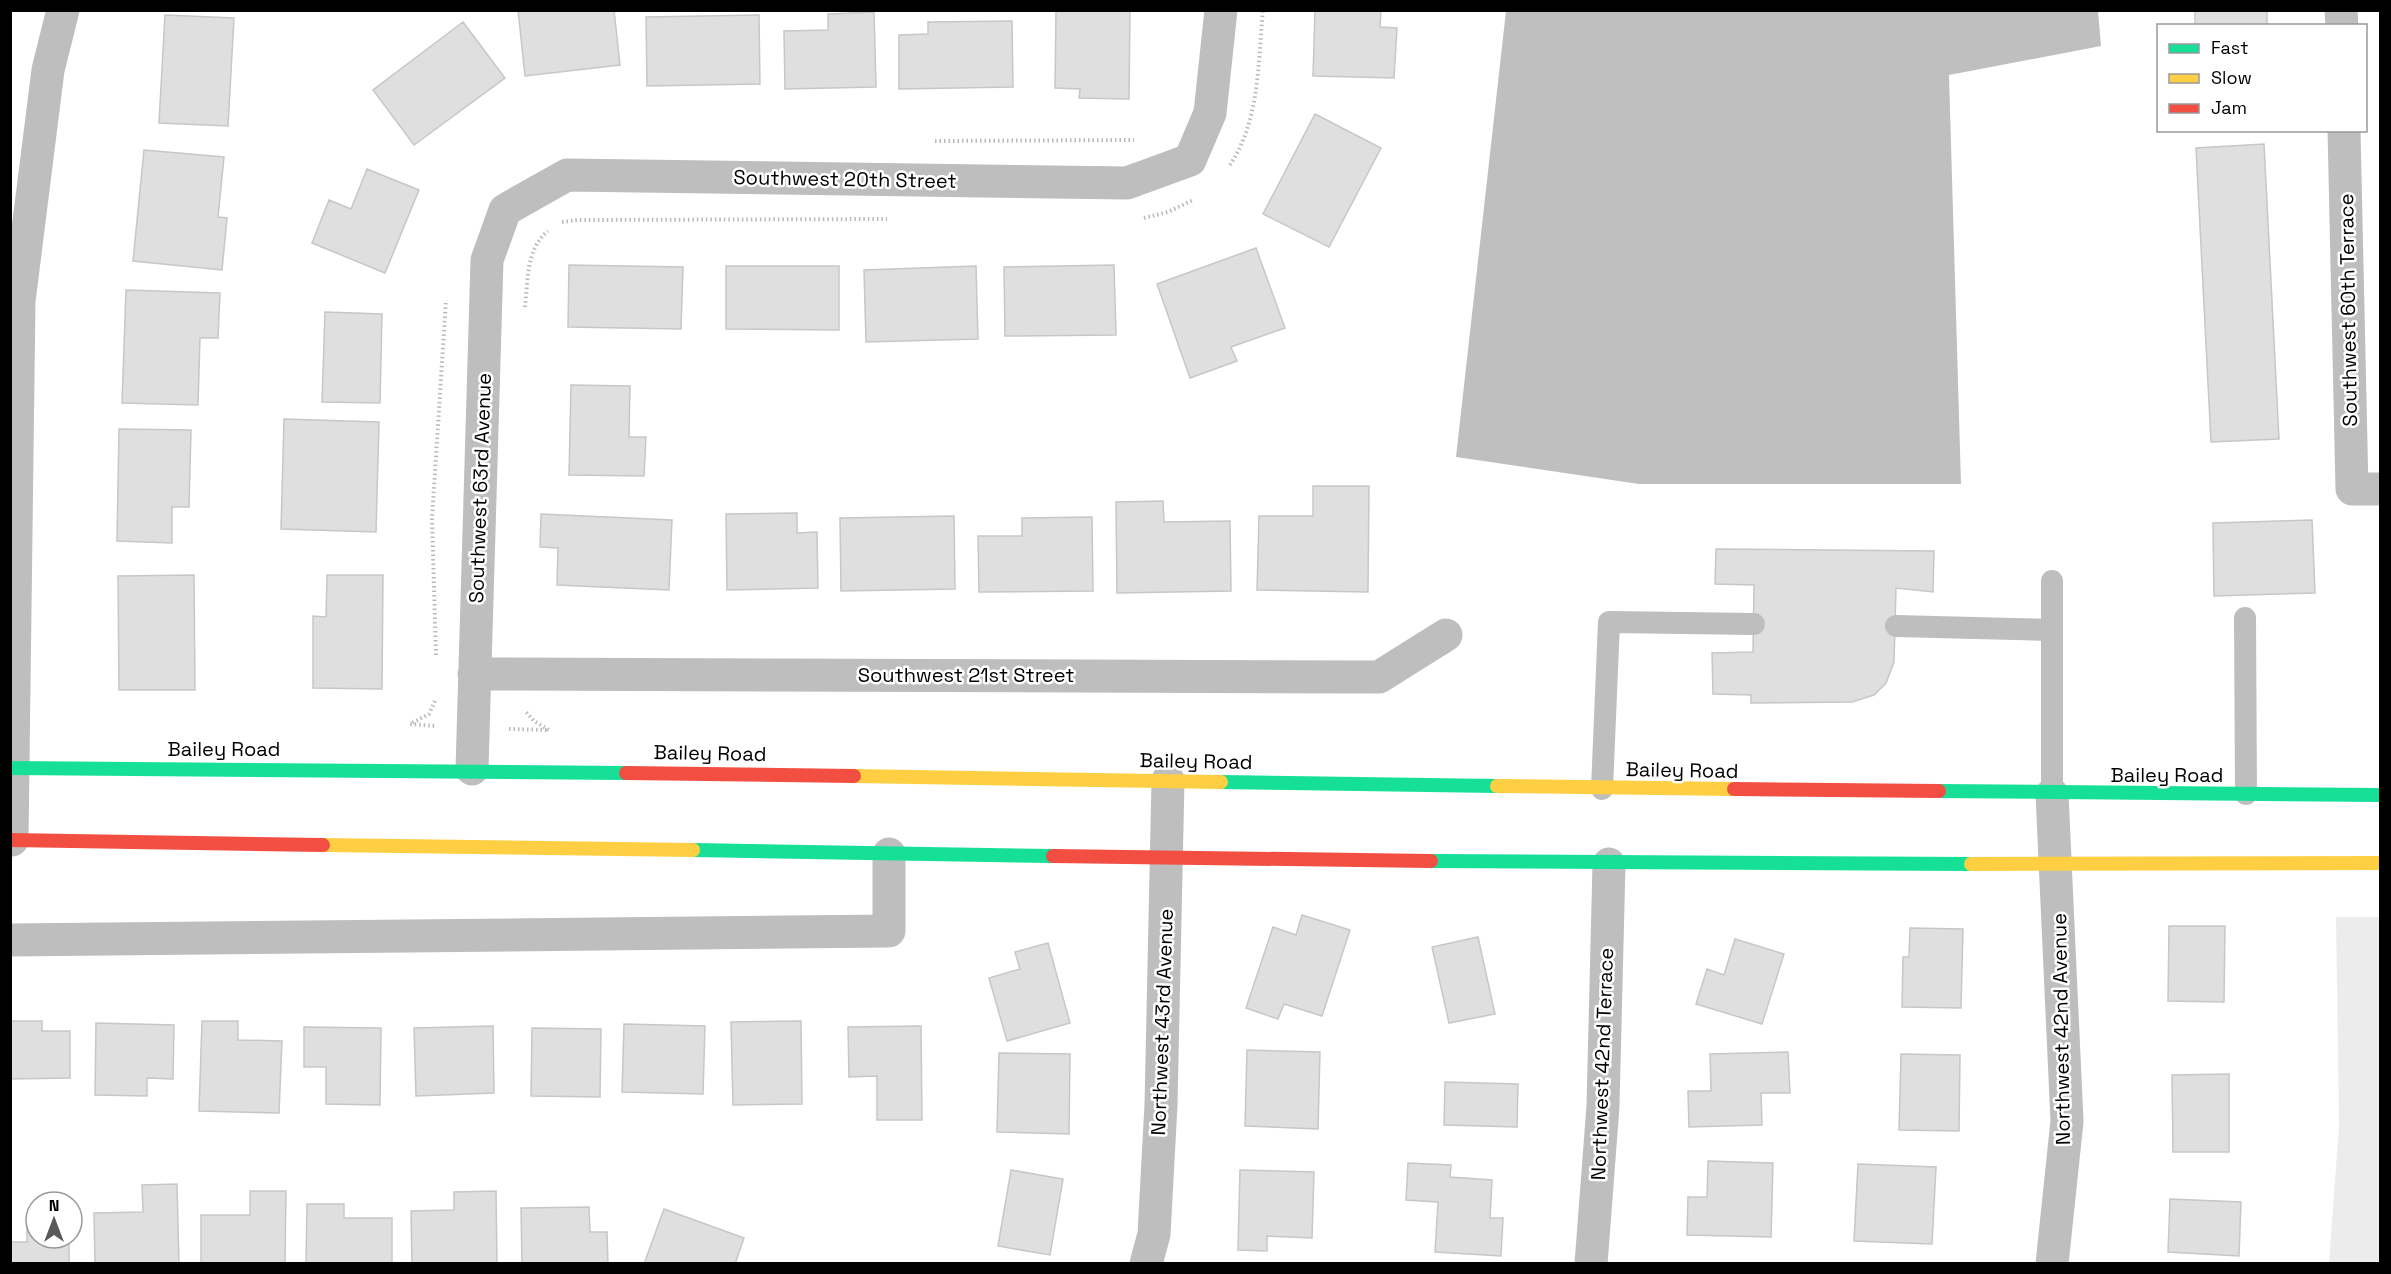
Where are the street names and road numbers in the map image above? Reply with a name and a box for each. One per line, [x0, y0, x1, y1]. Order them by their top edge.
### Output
street label: Southwest 20th Street [733, 164, 957, 194]
street label: Southwest 60th Terrace [2333, 193, 2363, 427]
street label: Southwest 63rd Avenue [463, 372, 497, 604]
street label: Southwest 21st Street [858, 662, 1074, 688]
street label: Bailey Road [168, 736, 280, 762]
street label: Bailey Road [653, 739, 767, 767]
street label: Bailey Road [1139, 747, 1253, 775]
street label: Bailey Road [1625, 756, 1739, 784]
street label: Bailey Road [2111, 762, 2223, 788]
street label: Northwest 43rd Avenue [1145, 908, 1179, 1136]
street label: Northwest 42nd Avenue [2046, 913, 2076, 1145]
street label: Northwest 42nd Terrace [1585, 947, 1619, 1181]

